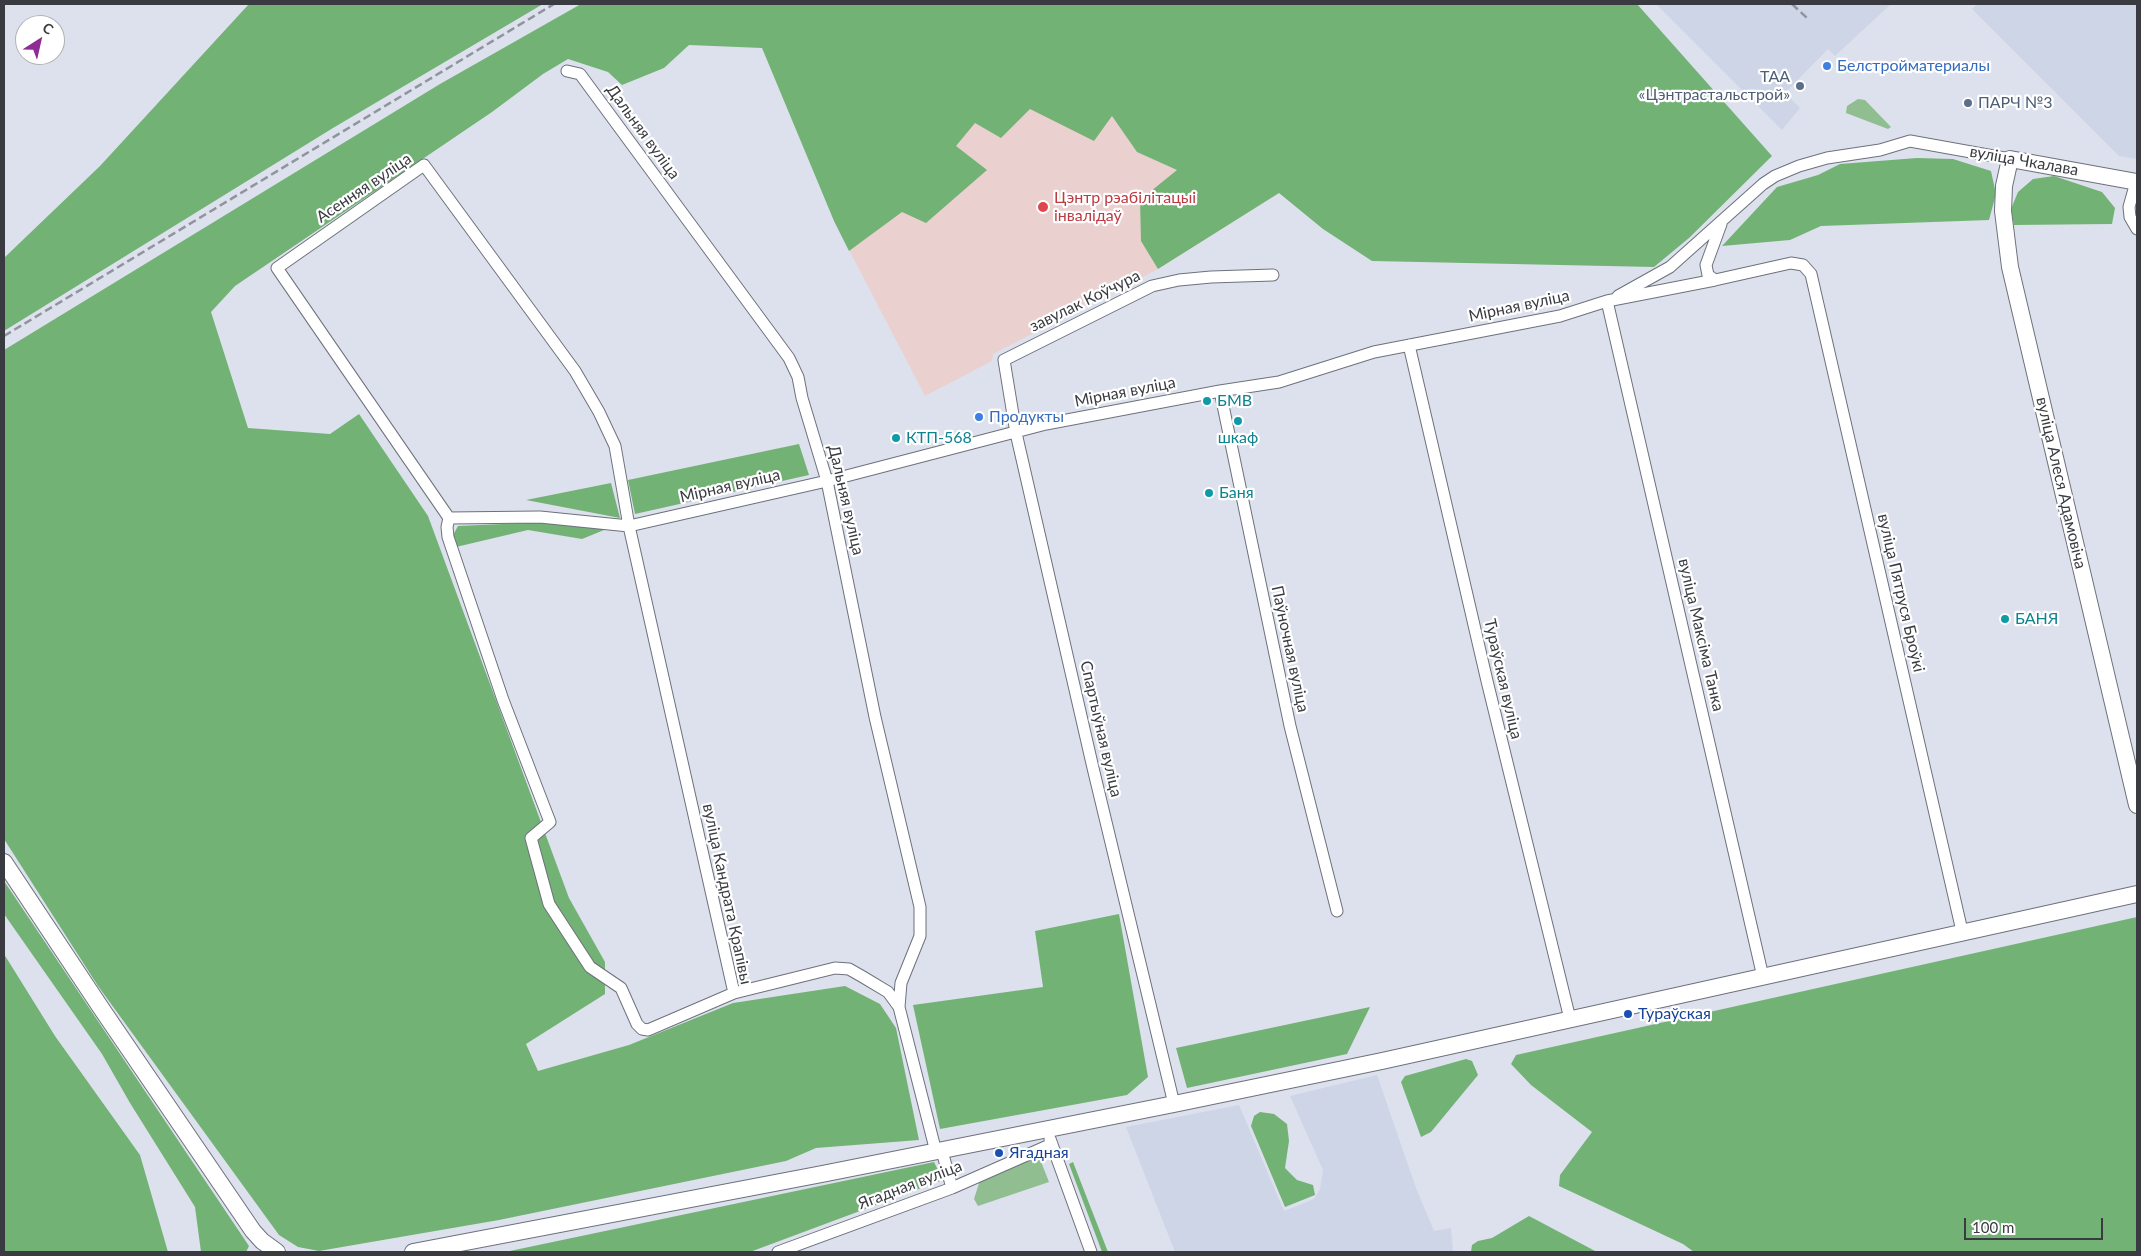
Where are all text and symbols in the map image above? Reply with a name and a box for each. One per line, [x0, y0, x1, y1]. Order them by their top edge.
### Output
north arrow [15, 15, 65, 65]
text: С [40, 18, 57, 38]
place label: Белстройматериалы [1837, 56, 1990, 76]
marker: Белстройматериалы [1821, 60, 1833, 72]
place label: ТАА «Цэнтрастальстрой» [1639, 67, 1790, 105]
marker: ТАА «Цэнтрастальстрой» [1794, 80, 1806, 92]
street label: Дальняя вуліца [602, 81, 684, 183]
place label: ПАРЧ №3 [1978, 93, 2053, 113]
marker: ПАРЧ №3 [1962, 97, 1974, 109]
street label: вуліца Чкалава [1968, 142, 2080, 180]
street label: Асенняя вуліца [313, 149, 415, 227]
place label: Цэнтр рэабілітацыі інвалідаў [1054, 188, 1196, 226]
marker: Цэнтр рэабілітацыі інвалідаў [1036, 200, 1050, 214]
street label: завулак Коўчура [1027, 266, 1143, 336]
street label: Мірная вуліца [1467, 286, 1571, 326]
street label: Мірная вуліца [1073, 373, 1177, 411]
place label: БМВ [1217, 391, 1252, 411]
marker: БМВ [1201, 395, 1213, 407]
street label: вуліца Алеся Адамовіча [2032, 395, 2090, 571]
place label: Продукты [989, 407, 1064, 427]
marker: Продукты [973, 411, 985, 423]
marker: шкаф [1232, 415, 1244, 427]
place label: КТП-568 [906, 428, 972, 448]
place label: шкаф [1218, 428, 1258, 448]
marker: КТП-568 [890, 432, 902, 444]
street label: Дальняя вуліца [824, 443, 868, 557]
street label: Мірная вуліца [678, 465, 782, 507]
place label: Баня [1219, 483, 1254, 503]
marker: Баня [1203, 487, 1215, 499]
street label: вуліца Пятруся Броўкі [1873, 512, 1929, 674]
street label: вуліца Максіма Танка [1674, 557, 1728, 713]
street label: Паўночная вуліца [1267, 584, 1313, 714]
place label: БАНЯ [2015, 609, 2058, 629]
marker: БАНЯ [1999, 613, 2011, 625]
street label: Тураўская вуліца [1480, 617, 1526, 741]
street label: Спартыўная вуліца [1076, 659, 1126, 799]
street label: вуліца Кандрата Крапівы [698, 802, 756, 986]
place label: Тураўская [1638, 1004, 1711, 1024]
marker: Тураўская [1622, 1008, 1634, 1020]
place label: Ягадная [1009, 1143, 1069, 1163]
marker: Ягадная [993, 1147, 1005, 1159]
street label: Ягадная вуліца [855, 1156, 965, 1214]
scale bar [1966, 1208, 2105, 1240]
text: 100 m [1972, 1218, 2014, 1236]

